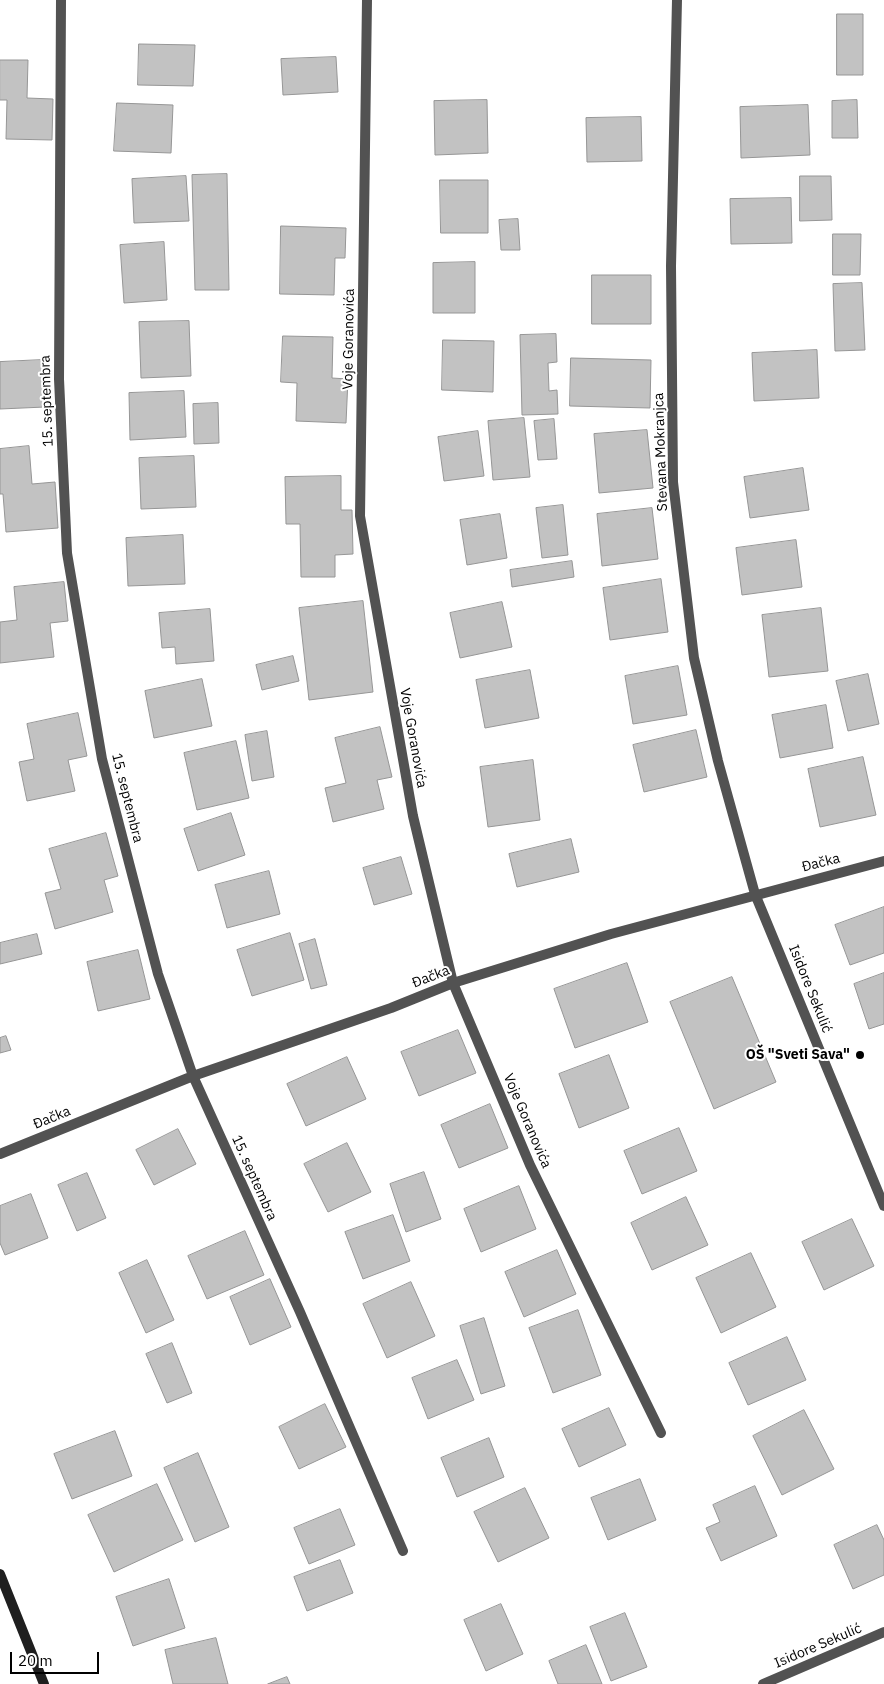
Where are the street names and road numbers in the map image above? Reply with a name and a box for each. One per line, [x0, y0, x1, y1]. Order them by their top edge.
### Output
street label: Voje Goranovića [340, 288, 358, 390]
street label: 15. septembra [37, 355, 57, 447]
street label: Stevana Mokranjca [651, 392, 671, 512]
street label: Voje Goranovića [396, 687, 430, 789]
street label: 15. septembra [108, 751, 146, 845]
street label: Đačka [800, 850, 842, 876]
street label: Isidore Sekulić [785, 943, 835, 1035]
street label: Đačka [410, 962, 452, 992]
street label: Voje Goranovića [500, 1071, 554, 1171]
street label: Đačka [31, 1103, 73, 1133]
street label: 15. septembra [228, 1133, 280, 1223]
street label: Isidore Sekulić [772, 1620, 864, 1672]

